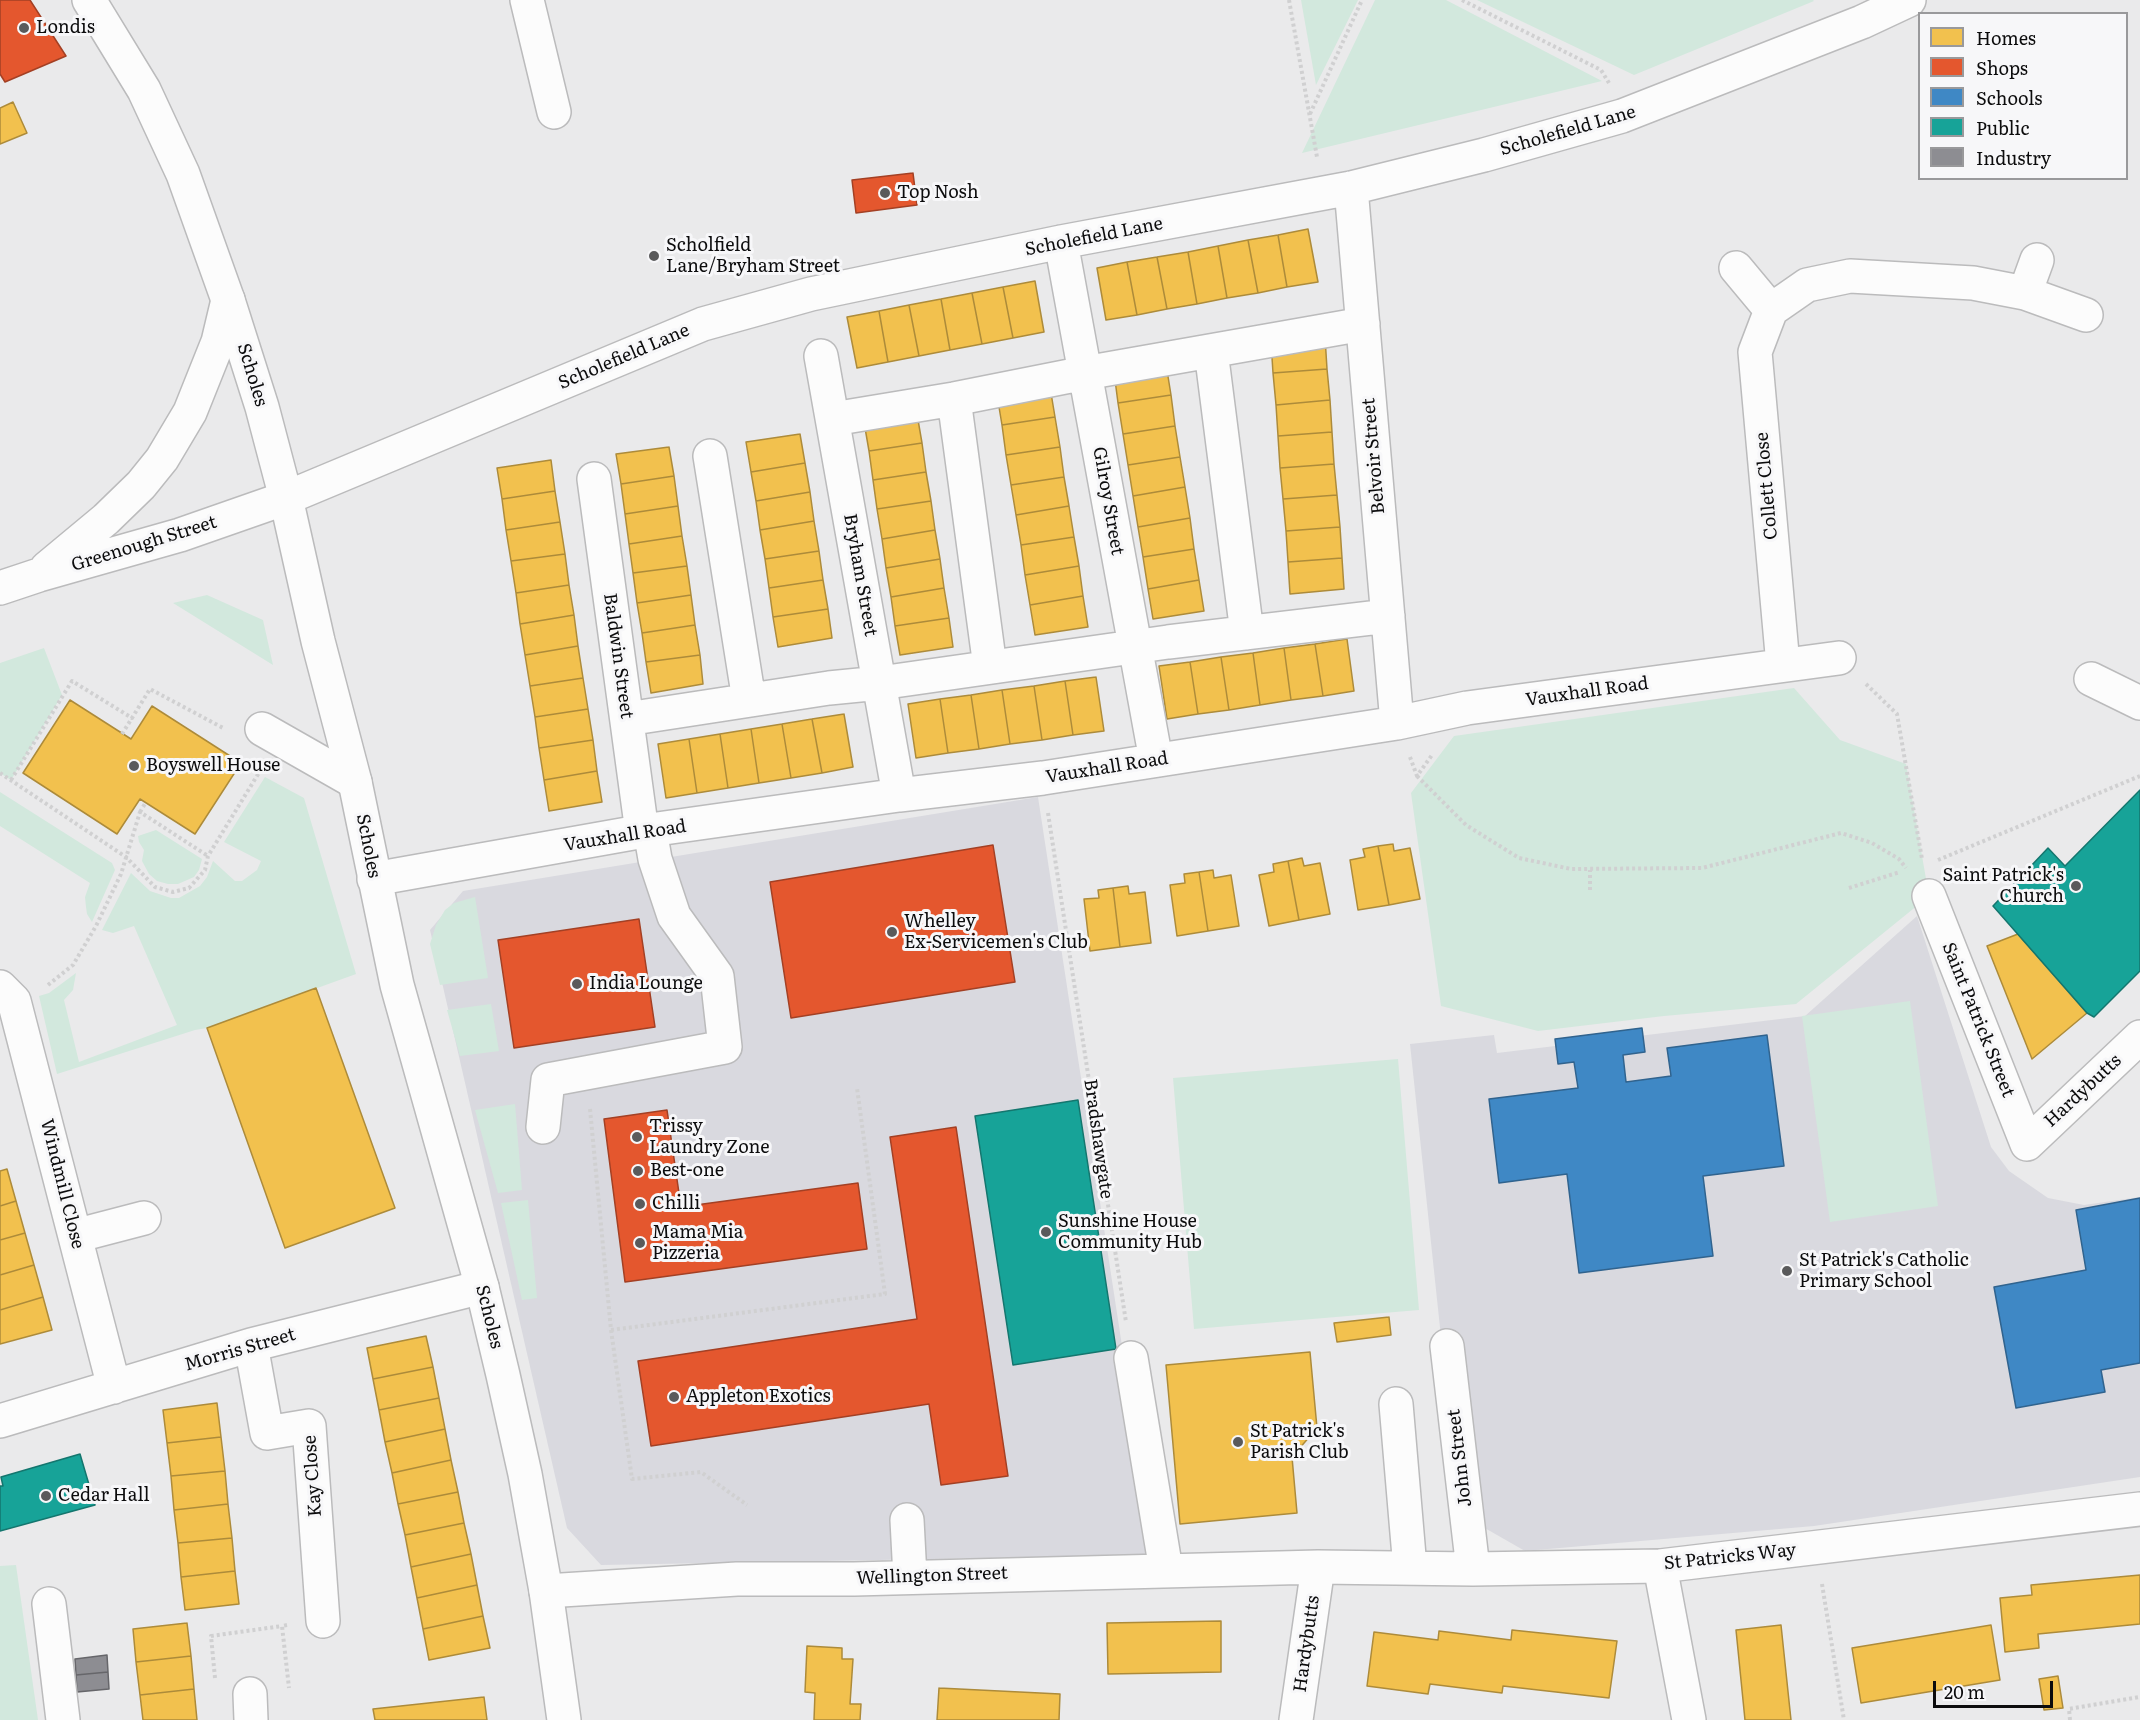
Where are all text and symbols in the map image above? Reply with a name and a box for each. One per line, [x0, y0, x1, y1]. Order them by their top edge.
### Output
legend [1918, 12, 2128, 180]
place label: Londis [36, 17, 95, 39]
marker: Londis [17, 21, 31, 35]
text: Homes [1976, 24, 2036, 51]
text: Shops [1976, 54, 2028, 81]
text: Schools [1976, 84, 2042, 111]
street label: Scholefield Lane [1498, 101, 1638, 161]
text: Public [1976, 114, 2030, 141]
text: Industry [1976, 144, 2051, 171]
place label: Top Nosh [897, 182, 979, 204]
marker: Top Nosh [878, 186, 892, 200]
street label: Scholefield Lane [1023, 213, 1165, 261]
place label: Scholfield Lane/Bryham Street [666, 235, 840, 278]
marker: Scholfield Lane/Bryham Street [647, 249, 661, 263]
street label: Scholefield Lane [555, 320, 693, 394]
street label: Scholes [232, 341, 272, 409]
street label: Belvoir Street [1358, 397, 1390, 515]
street label: Collett Close [1752, 431, 1782, 541]
street label: Gilroy Street [1088, 445, 1128, 557]
street label: Greenough Street [69, 512, 219, 576]
street label: Bryham Street [839, 512, 881, 638]
street label: Baldwin Street [598, 592, 638, 720]
street label: Vauxhall Road [1524, 673, 1650, 711]
street label: Vauxhall Road [1044, 748, 1170, 788]
place label: Boyswell House [146, 755, 280, 777]
marker: Boyswell House [127, 759, 141, 773]
street label: Scholes [351, 812, 385, 880]
street label: Vauxhall Road [562, 816, 688, 856]
place label: Saint Patrick's Church [1943, 865, 2064, 908]
marker: Saint Patrick's Church [2069, 879, 2083, 893]
place label: Whelley Ex-Servicemen's Club [904, 911, 1088, 954]
marker: Whelley Ex-Servicemen's Club [885, 925, 899, 939]
street label: Saint Patrick Street [1937, 940, 2019, 1100]
place label: India Lounge [589, 973, 703, 995]
marker: India Lounge [570, 977, 584, 991]
street label: Hardybutts [2040, 1050, 2126, 1132]
street label: Bradshawgate [1079, 1078, 1117, 1200]
place label: Trissy Laundry Zone [649, 1116, 770, 1158]
street label: Windmill Close [35, 1117, 89, 1251]
marker: Trissy Laundry Zone [630, 1130, 644, 1144]
place label: Best-one [650, 1160, 724, 1182]
marker: Best-one [631, 1164, 645, 1178]
place label: Chilli [652, 1193, 700, 1215]
marker: Chilli [633, 1197, 647, 1211]
place label: Sunshine House Community Hub [1058, 1211, 1202, 1254]
place label: Mama Mia Pizzeria [652, 1222, 744, 1264]
marker: Sunshine House Community Hub [1039, 1225, 1053, 1239]
marker: Mama Mia Pizzeria [633, 1236, 647, 1250]
place label: St Patrick's Catholic Primary School [1799, 1250, 1969, 1292]
marker: St Patrick's Catholic Primary School [1780, 1264, 1794, 1278]
street label: Scholes [471, 1283, 507, 1351]
street label: Morris Street [182, 1324, 298, 1376]
place label: Appleton Exotics [686, 1386, 831, 1408]
marker: Appleton Exotics [667, 1390, 681, 1404]
street label: John Street [1443, 1408, 1477, 1508]
place label: St Patrick's Parish Club [1250, 1421, 1349, 1464]
street label: Kay Close [299, 1434, 327, 1518]
marker: St Patrick's Parish Club [1231, 1435, 1245, 1449]
place label: Cedar Hall [58, 1485, 149, 1507]
marker: Cedar Hall [39, 1489, 53, 1503]
street label: St Patricks Way [1663, 1539, 1797, 1575]
street label: Wellington Street [856, 1563, 1008, 1589]
street label: Hardybutts [1290, 1594, 1324, 1694]
scale bar [1936, 1669, 2056, 1707]
text: 20 m [1944, 1678, 1985, 1705]

